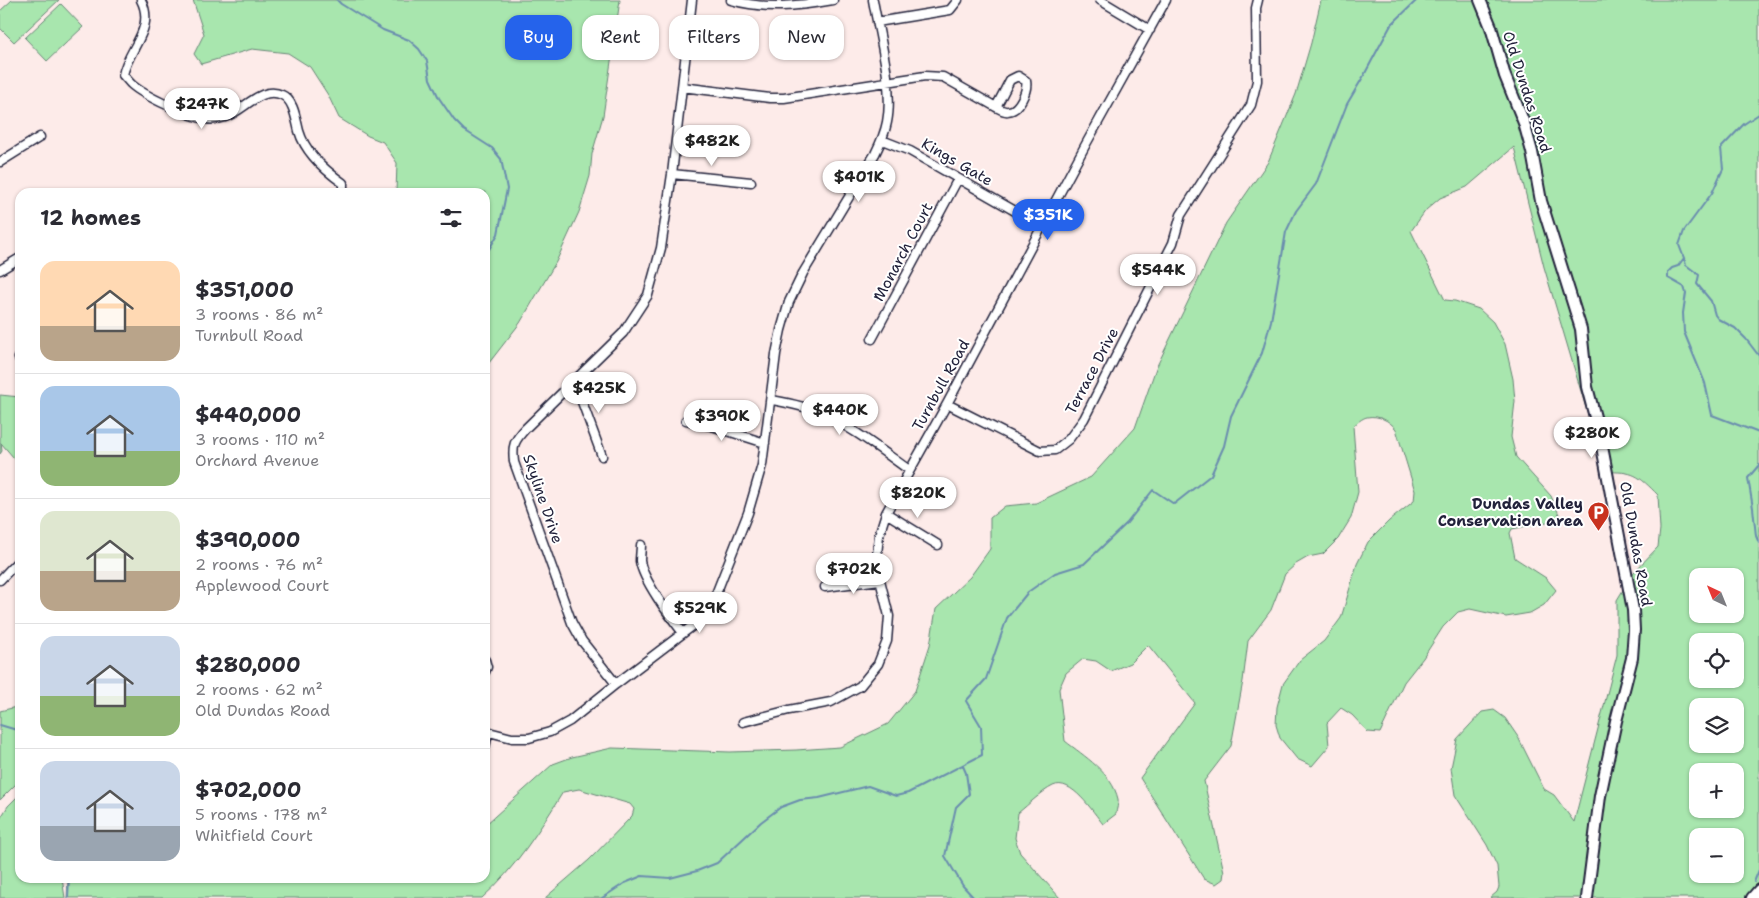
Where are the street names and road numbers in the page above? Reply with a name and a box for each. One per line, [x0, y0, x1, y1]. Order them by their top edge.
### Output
street label: Old Dundas Road [1498, 29, 1556, 156]
street label: Kings Gate [918, 134, 996, 190]
street label: Monarch Court [868, 199, 938, 305]
street label: Terrace Drive [1061, 324, 1123, 418]
street label: Turnbull Road [908, 335, 975, 434]
street label: Skyline Drive [518, 452, 568, 546]
street label: Old Dundas Road [1615, 480, 1657, 609]

